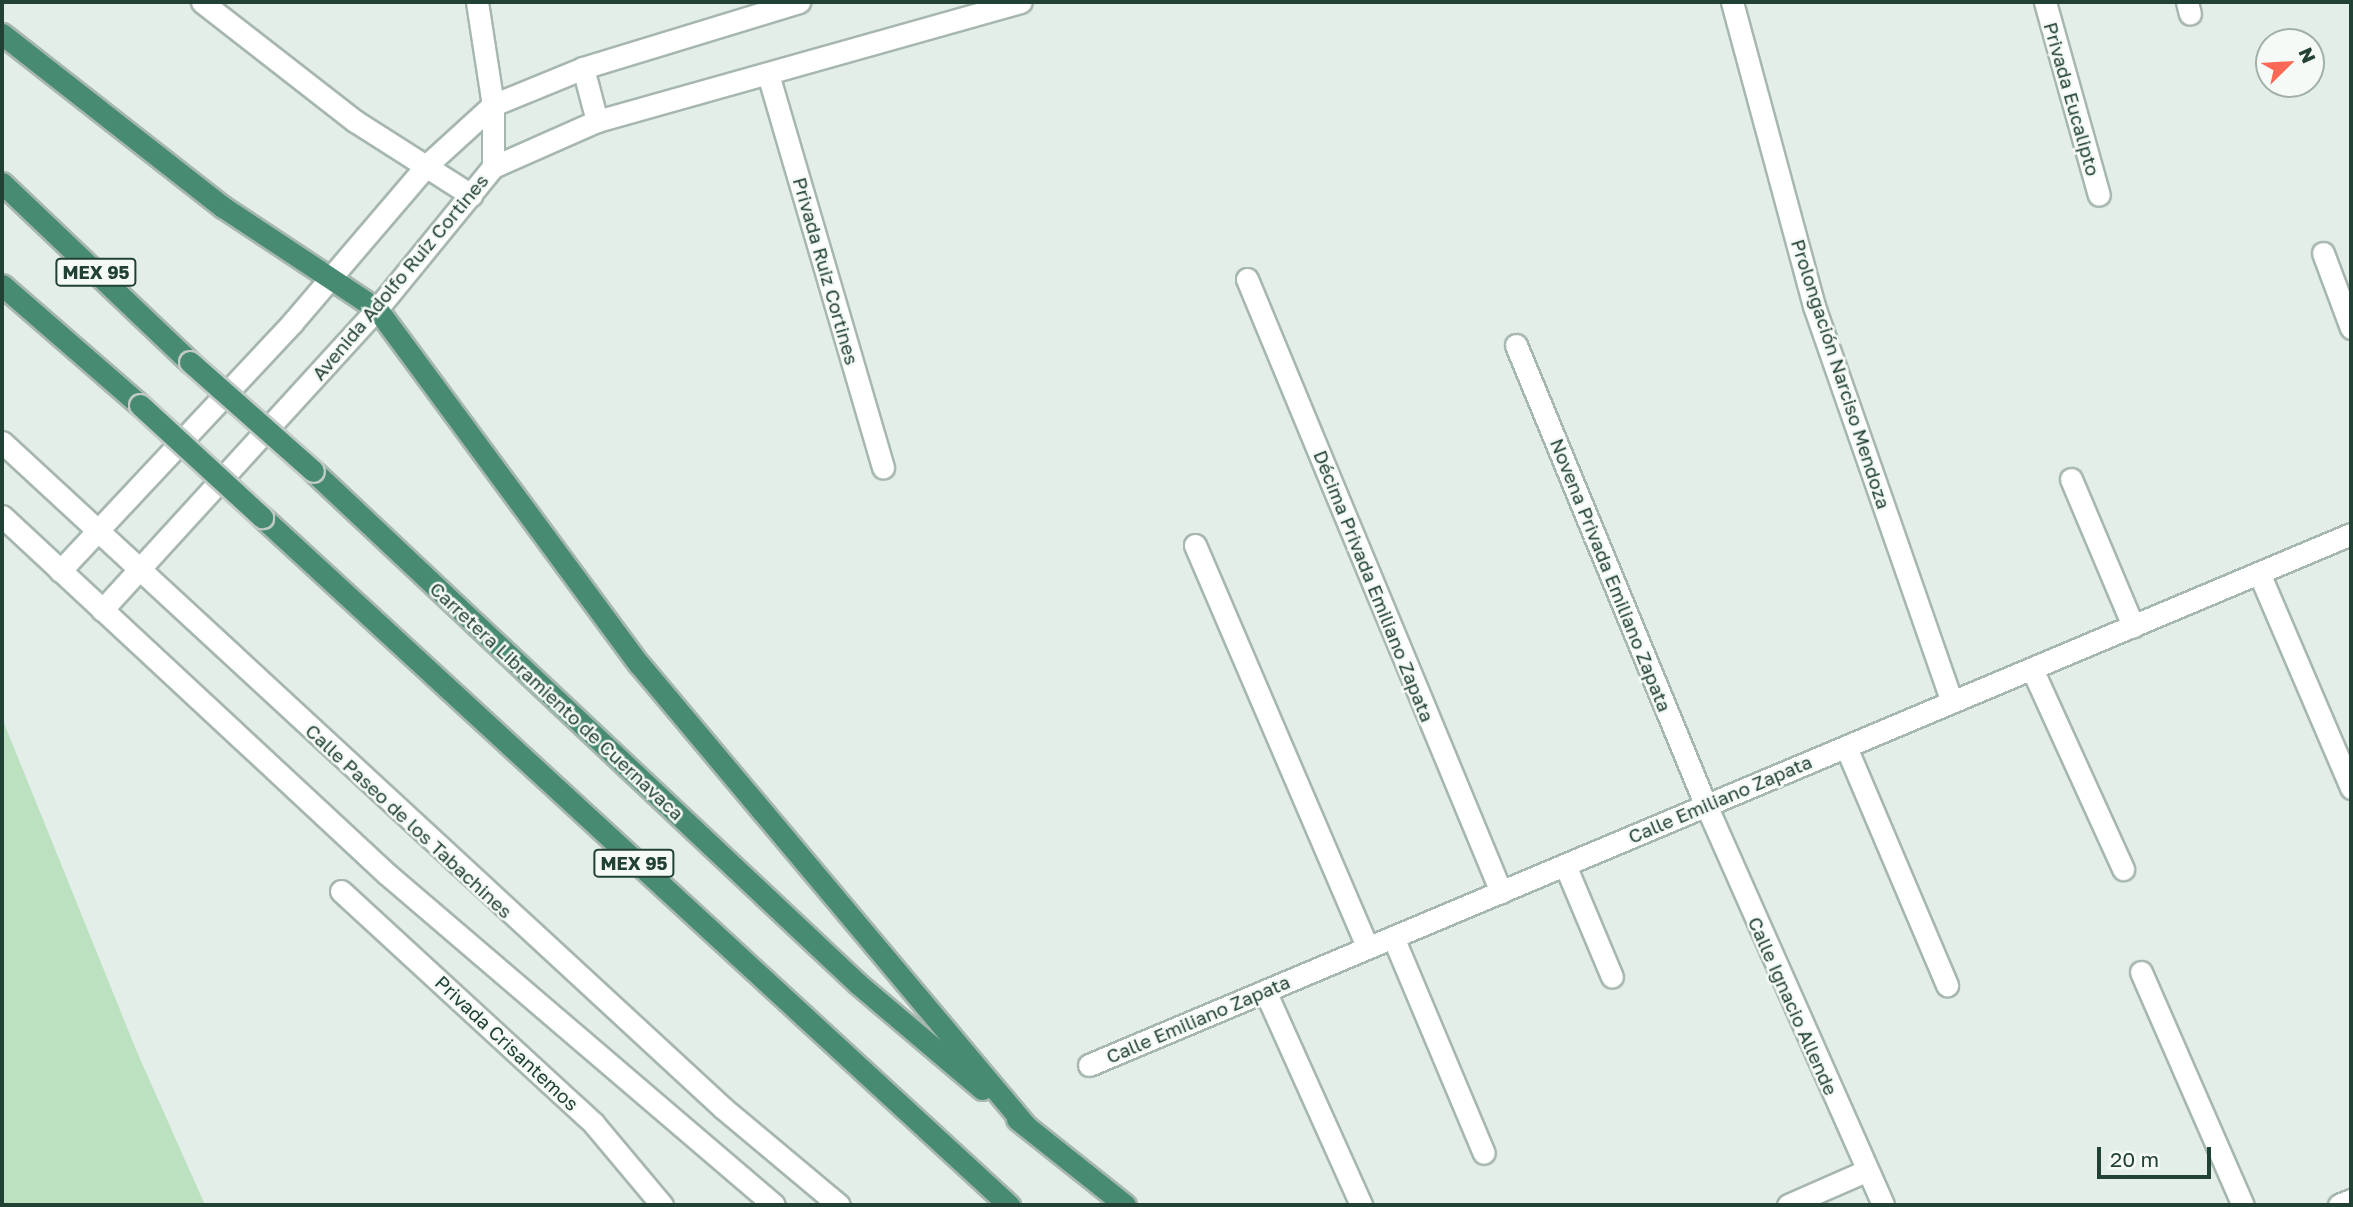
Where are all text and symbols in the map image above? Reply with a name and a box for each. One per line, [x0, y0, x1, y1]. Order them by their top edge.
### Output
street label: Privada Eucalipto [2039, 19, 2105, 179]
north arrow [2255, 28, 2325, 98]
text: N [2294, 44, 2321, 66]
street label: Avenida Adolfo Ruiz Cortines [307, 169, 493, 385]
street label: Privada Ruiz Cortines [788, 175, 864, 367]
street label: Prolongación Narciso Mendoza [1787, 236, 1895, 512]
road number: MEX 95 [54, 258, 138, 286]
street label: Novena Privada Emiliano Zapata [1546, 435, 1676, 715]
street label: Décima Privada Emiliano Zapata [1309, 447, 1439, 725]
street label: Carretera Libramiento de Cuernavaca [425, 577, 689, 825]
street label: Calle Paseo de los Tabachines [301, 719, 517, 923]
street label: Calle Emiliano Zapata [1625, 750, 1815, 848]
road number: MEX 95 [592, 848, 676, 878]
street label: Calle Ignacio Allende [1743, 913, 1843, 1099]
street label: Calle Emiliano Zapata [1103, 970, 1293, 1068]
street label: Privada Crisantemos [431, 971, 583, 1115]
scale bar [2101, 1134, 2215, 1178]
text: 20 m [2110, 1146, 2159, 1172]

